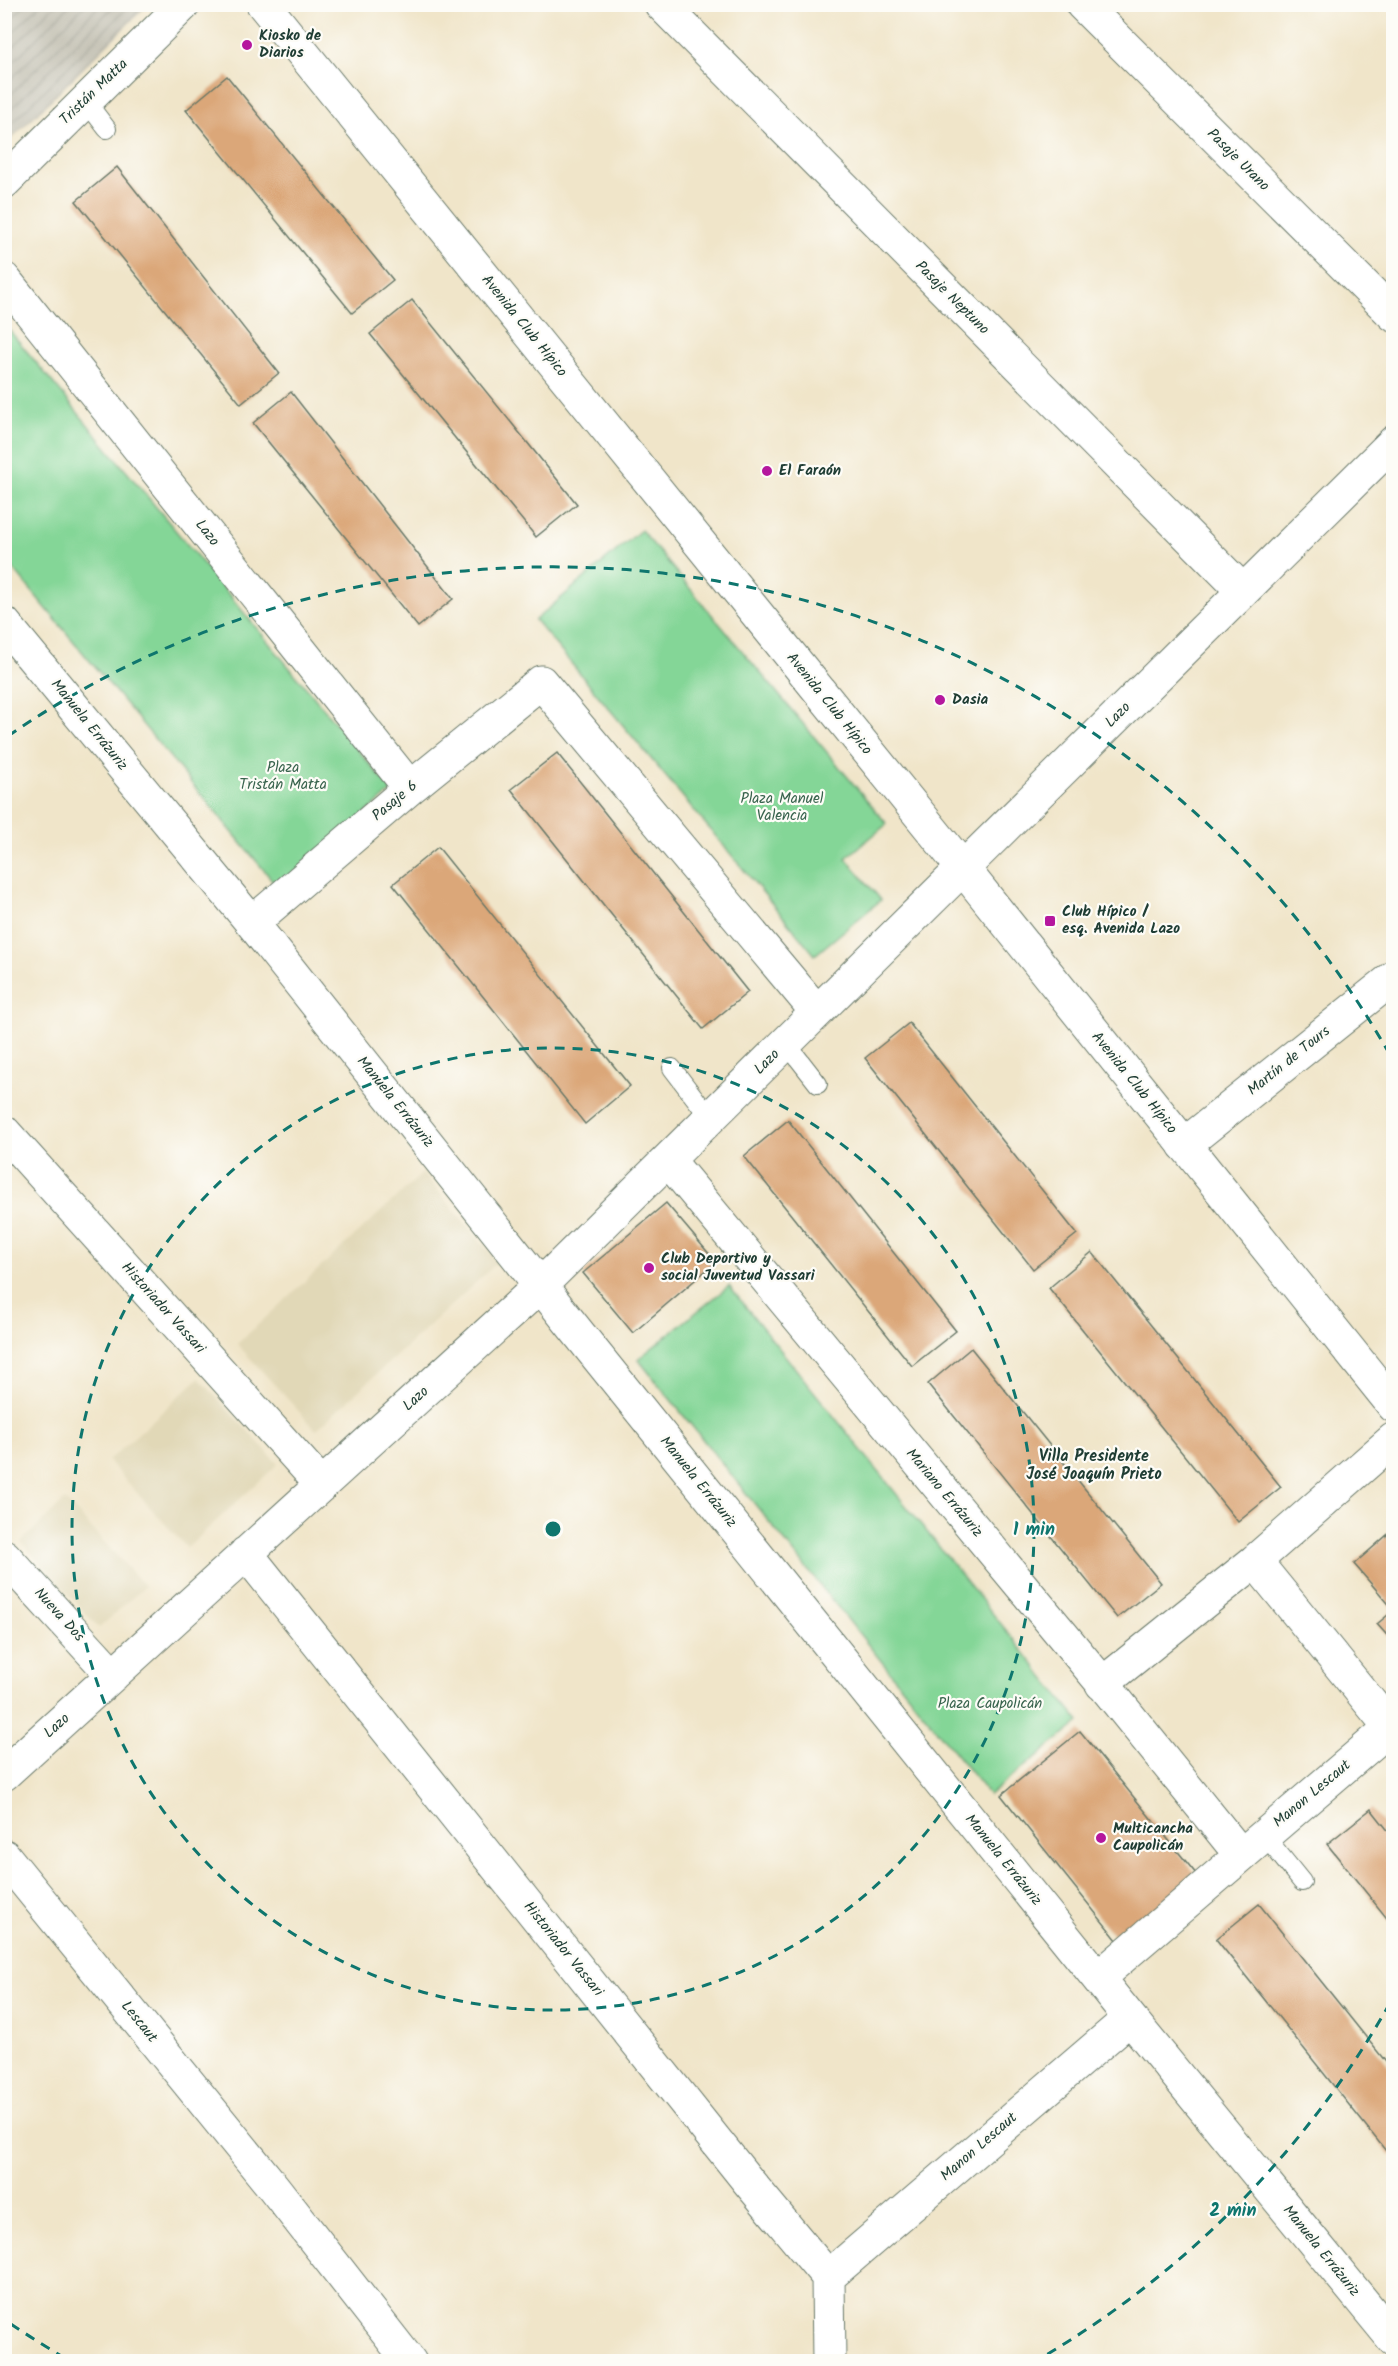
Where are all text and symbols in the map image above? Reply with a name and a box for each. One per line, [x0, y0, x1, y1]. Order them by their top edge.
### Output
place label: Kiosko de Diarios [259, 24, 322, 65]
marker: Kiosko de Diarios [240, 38, 254, 52]
street label: Tristán Matta [54, 53, 134, 131]
street label: Pasaje Urano [1201, 123, 1275, 197]
street label: Pasaje Neptuno [909, 255, 995, 341]
street label: Avenida Club Hípico [475, 270, 573, 383]
place label: El Faraón [779, 459, 841, 483]
marker: El Faraón [760, 464, 774, 478]
street label: Lazo [189, 514, 225, 552]
street label: Avenida Club Hípico [780, 648, 878, 761]
street label: Manuela Errázuriz [44, 674, 134, 776]
place label: Dasia [952, 688, 989, 712]
marker: Dasia [933, 693, 947, 707]
street label: Lazo [1099, 696, 1137, 734]
park label: Plaza Tristán Matta [239, 756, 327, 797]
street label: Pasaje 6 [367, 775, 423, 827]
park label: Plaza Manuel Valencia [740, 787, 824, 828]
place label: Club Hípico / esq. Avenida Lazo [1062, 900, 1180, 941]
marker: Club Hípico / esq. Avenida Lazo [1043, 914, 1057, 928]
street label: Martín de Tours [1242, 1020, 1336, 1102]
street label: Avenida Club Hípico [1085, 1027, 1183, 1140]
street label: Lazo [748, 1043, 786, 1081]
street label: Manuela Errázuriz [350, 1051, 440, 1153]
place label: Club Deportivo y social Juventud Vassari [661, 1247, 816, 1288]
street label: Historiador Vassari [115, 1257, 212, 1360]
marker: Club Deportivo y social Juventud Vassari [642, 1261, 656, 1275]
street label: Lazo [397, 1380, 435, 1417]
street label: Manuela Errázuriz [653, 1431, 743, 1533]
street label: Mariano Errázuriz [899, 1443, 989, 1543]
district label: Villa Presidente José Joaquín Prieto [1026, 1444, 1162, 1487]
text: 1 min [1013, 1516, 1055, 1545]
centre of rings [543, 1519, 563, 1539]
street label: Nueva Dos [28, 1582, 91, 1648]
park label: Plaza Caupolicán [938, 1692, 1042, 1716]
street label: Lazo [38, 1707, 76, 1744]
street label: Manon Lescaut [1268, 1754, 1357, 1834]
street label: Manuela Errázuriz [958, 1809, 1048, 1911]
place label: Multicancha Caupolicán [1113, 1817, 1193, 1858]
marker: Multicancha Caupolicán [1094, 1831, 1108, 1845]
street label: Historiador Vassari [517, 1896, 610, 2003]
street label: Lescaut [115, 1996, 164, 2048]
street label: Manon Lescaut [935, 2106, 1023, 2187]
text: 2 min [1210, 2197, 1256, 2226]
street label: Manuela Errázuriz [1276, 2200, 1366, 2302]

